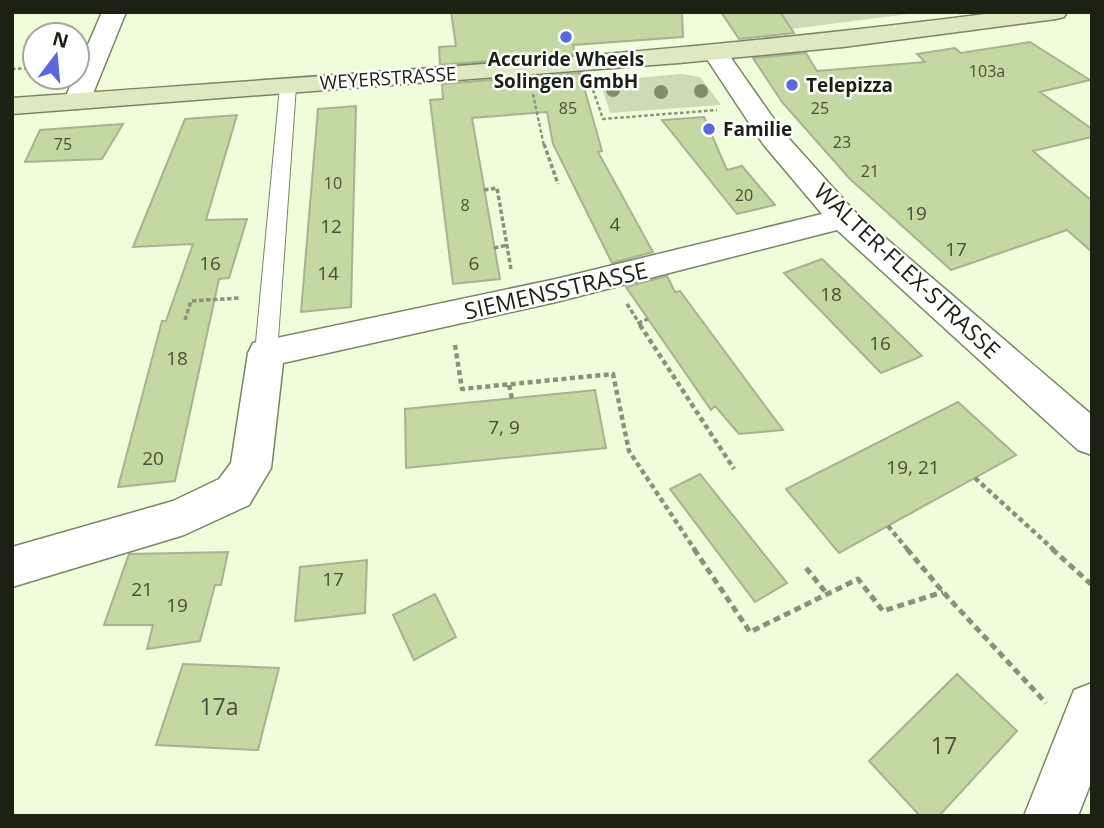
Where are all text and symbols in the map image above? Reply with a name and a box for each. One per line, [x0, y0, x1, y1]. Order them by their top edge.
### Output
north arrow [21, 21, 91, 91]
text: N [50, 25, 72, 54]
marker: Accuride Wheels Solingen GmbH [558, 29, 574, 45]
place label: Accuride Wheels Solingen GmbH [488, 46, 644, 94]
street label: WEYERSTRASSE [319, 60, 457, 96]
house number: 103a [969, 60, 1005, 82]
place label: Telepizza [806, 72, 893, 98]
marker: Telepizza [784, 77, 800, 93]
house number: 85 [559, 97, 577, 119]
house number: 25 [811, 97, 829, 119]
place label: Familie [723, 116, 792, 142]
marker: Familie [701, 121, 717, 137]
house number: 23 [833, 131, 851, 153]
house number: 75 [54, 133, 72, 155]
house number: 21 [861, 160, 879, 182]
house number: 10 [324, 172, 342, 194]
street label: WALTER-FLEX-STRASSE [807, 175, 1008, 365]
house number: 20 [735, 184, 753, 206]
house number: 8 [460, 194, 470, 216]
house number: 19 [905, 200, 927, 226]
house number: 4 [610, 211, 621, 237]
house number: 12 [320, 213, 342, 239]
house number: 17 [945, 236, 967, 262]
house number: 16 [199, 250, 221, 276]
house number: 6 [469, 250, 479, 276]
street label: SIEMENSSTRASSE [461, 253, 651, 327]
house number: 14 [317, 260, 339, 286]
house number: 18 [820, 281, 842, 307]
house number: 16 [869, 330, 891, 356]
house number: 18 [166, 345, 188, 371]
house number: 7, 9 [488, 414, 520, 440]
house number: 20 [142, 445, 164, 471]
house number: 19, 21 [886, 454, 940, 480]
house number: 17 [322, 566, 344, 592]
house number: 21 [131, 576, 153, 602]
house number: 19 [166, 592, 188, 618]
house number: 17a [199, 690, 239, 722]
house number: 17 [931, 729, 957, 761]

